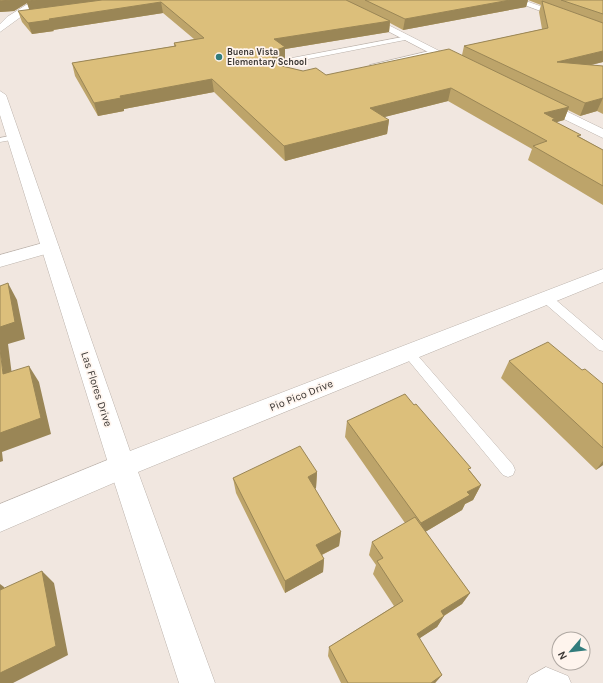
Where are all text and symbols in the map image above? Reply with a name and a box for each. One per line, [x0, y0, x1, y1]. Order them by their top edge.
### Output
place label: Buena Vista Elementary School [227, 47, 307, 67]
marker: Buena Vista Elementary School [214, 52, 224, 62]
street label: Las Flores Drive [78, 350, 115, 429]
street label: Pio Pico Drive [268, 377, 335, 414]
north arrow [551, 631, 591, 671]
text: N [555, 649, 570, 662]

